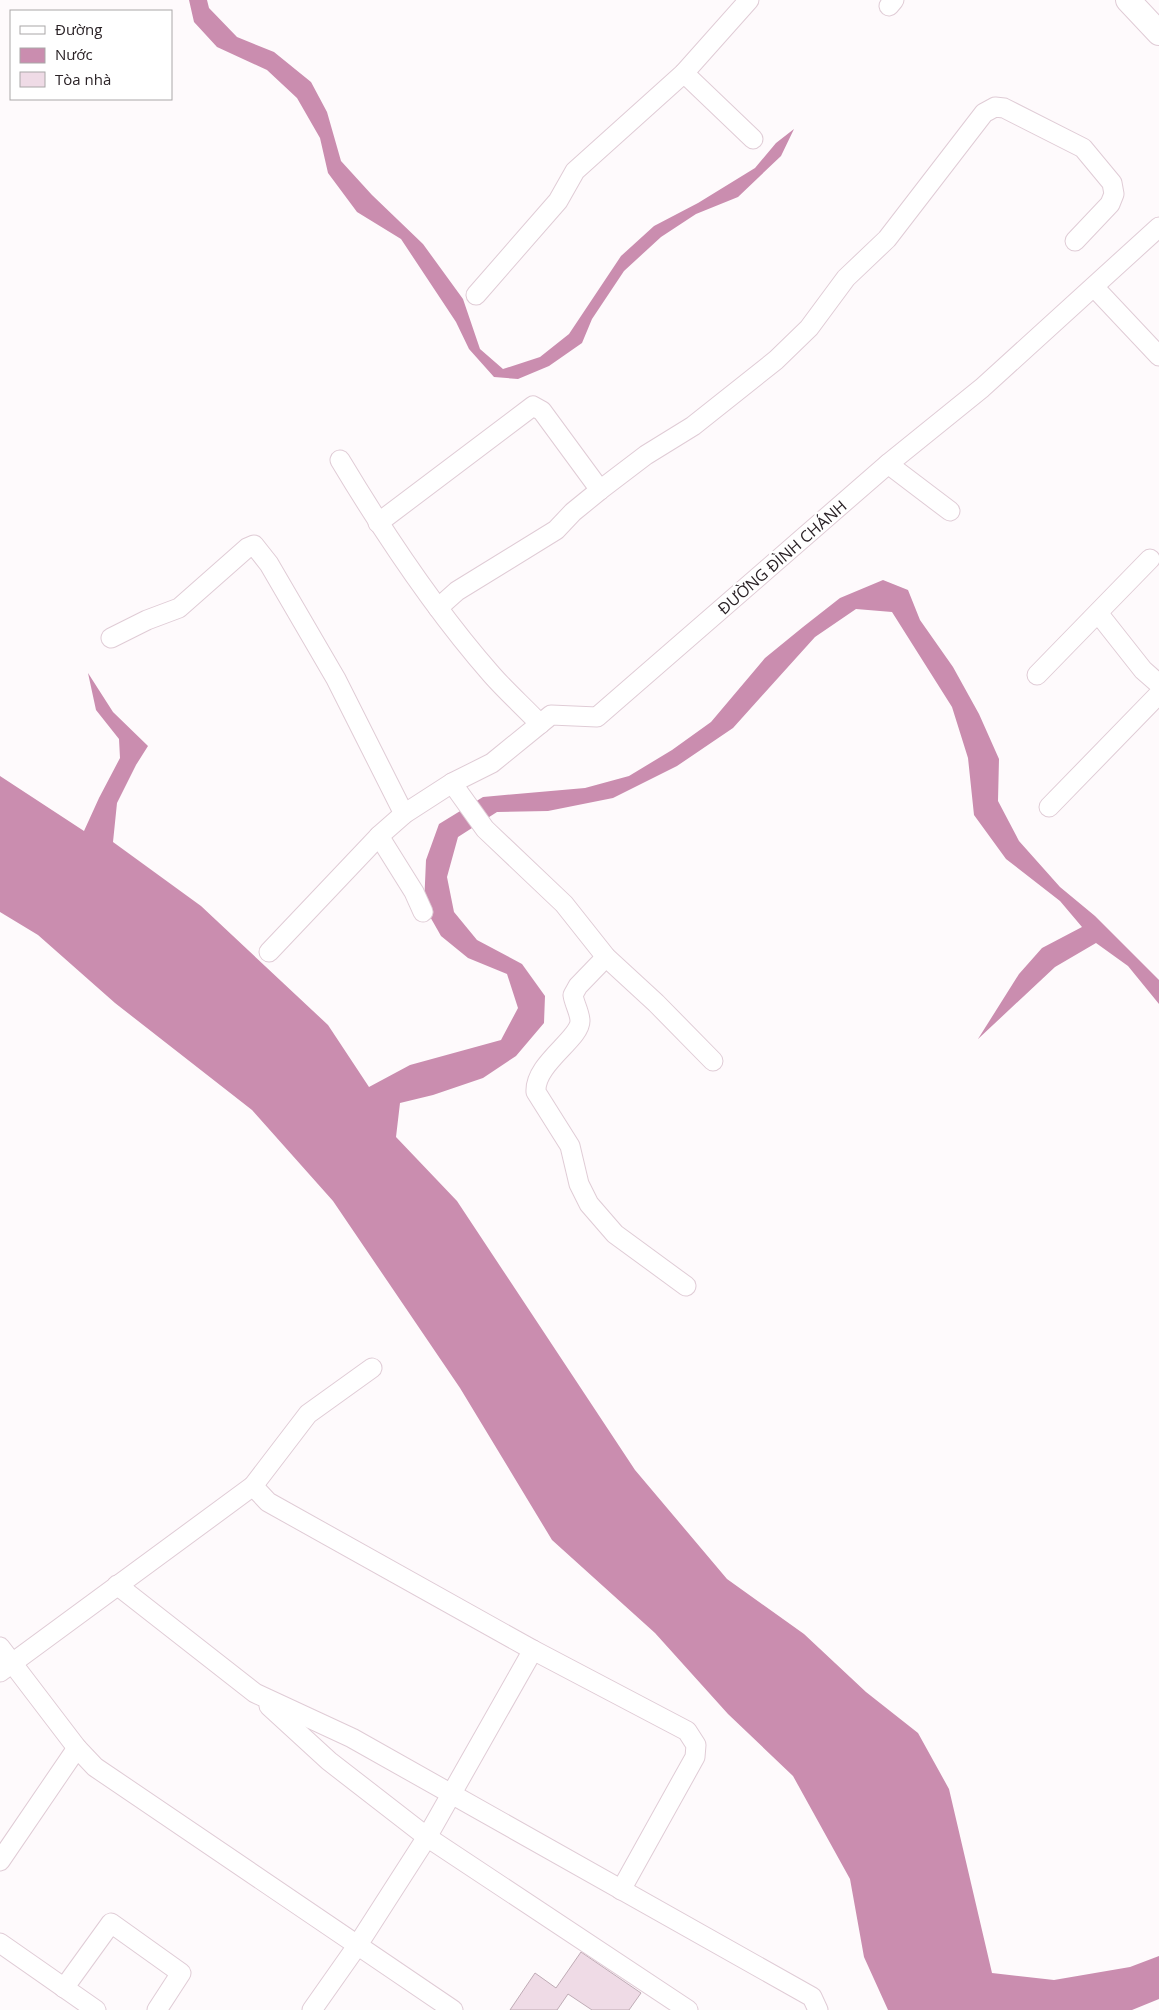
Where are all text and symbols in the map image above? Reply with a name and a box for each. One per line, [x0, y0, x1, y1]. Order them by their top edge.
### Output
legend [10, 10, 172, 100]
text: Đường [55, 19, 102, 39]
text: Nước [55, 44, 93, 64]
text: Tòa nhà [55, 69, 111, 89]
street label: ĐƯỜNG ĐÌNH CHÁNH [713, 495, 851, 619]

